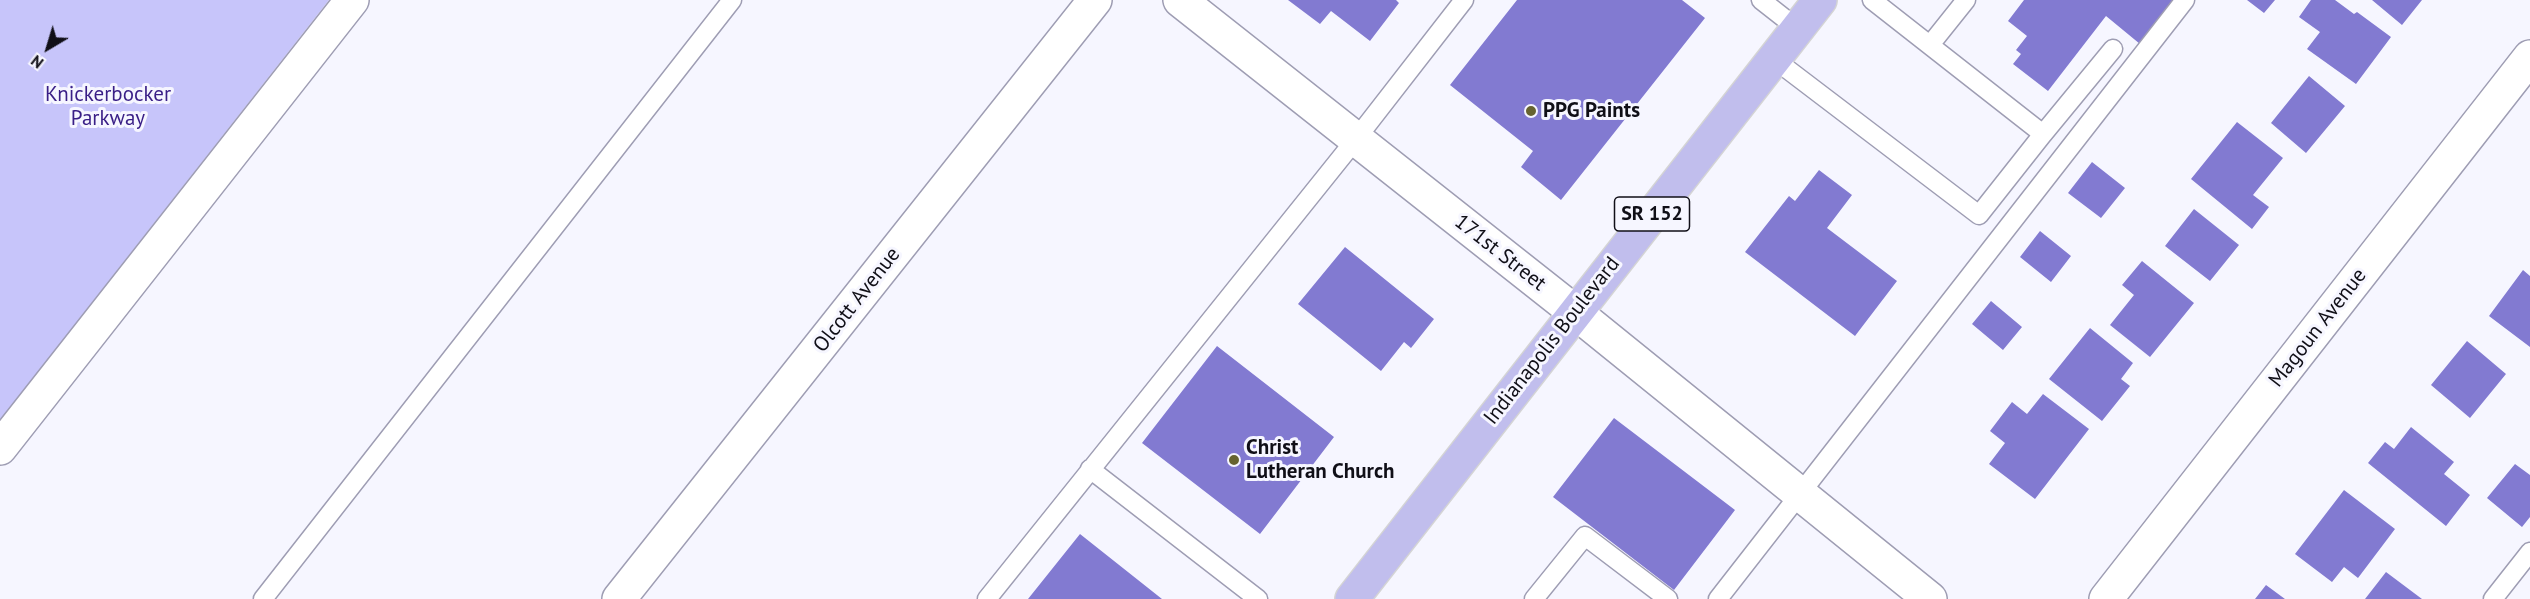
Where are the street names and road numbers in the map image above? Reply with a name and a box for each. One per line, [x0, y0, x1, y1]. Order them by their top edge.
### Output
road number: SR 152 [1614, 197, 1690, 231]
street label: 171st Street [1449, 209, 1551, 297]
street label: Olcott Avenue [808, 243, 906, 357]
street label: Indianapolis Boulevard [1479, 252, 1625, 430]
street label: Magoun Avenue [2264, 264, 2372, 392]

